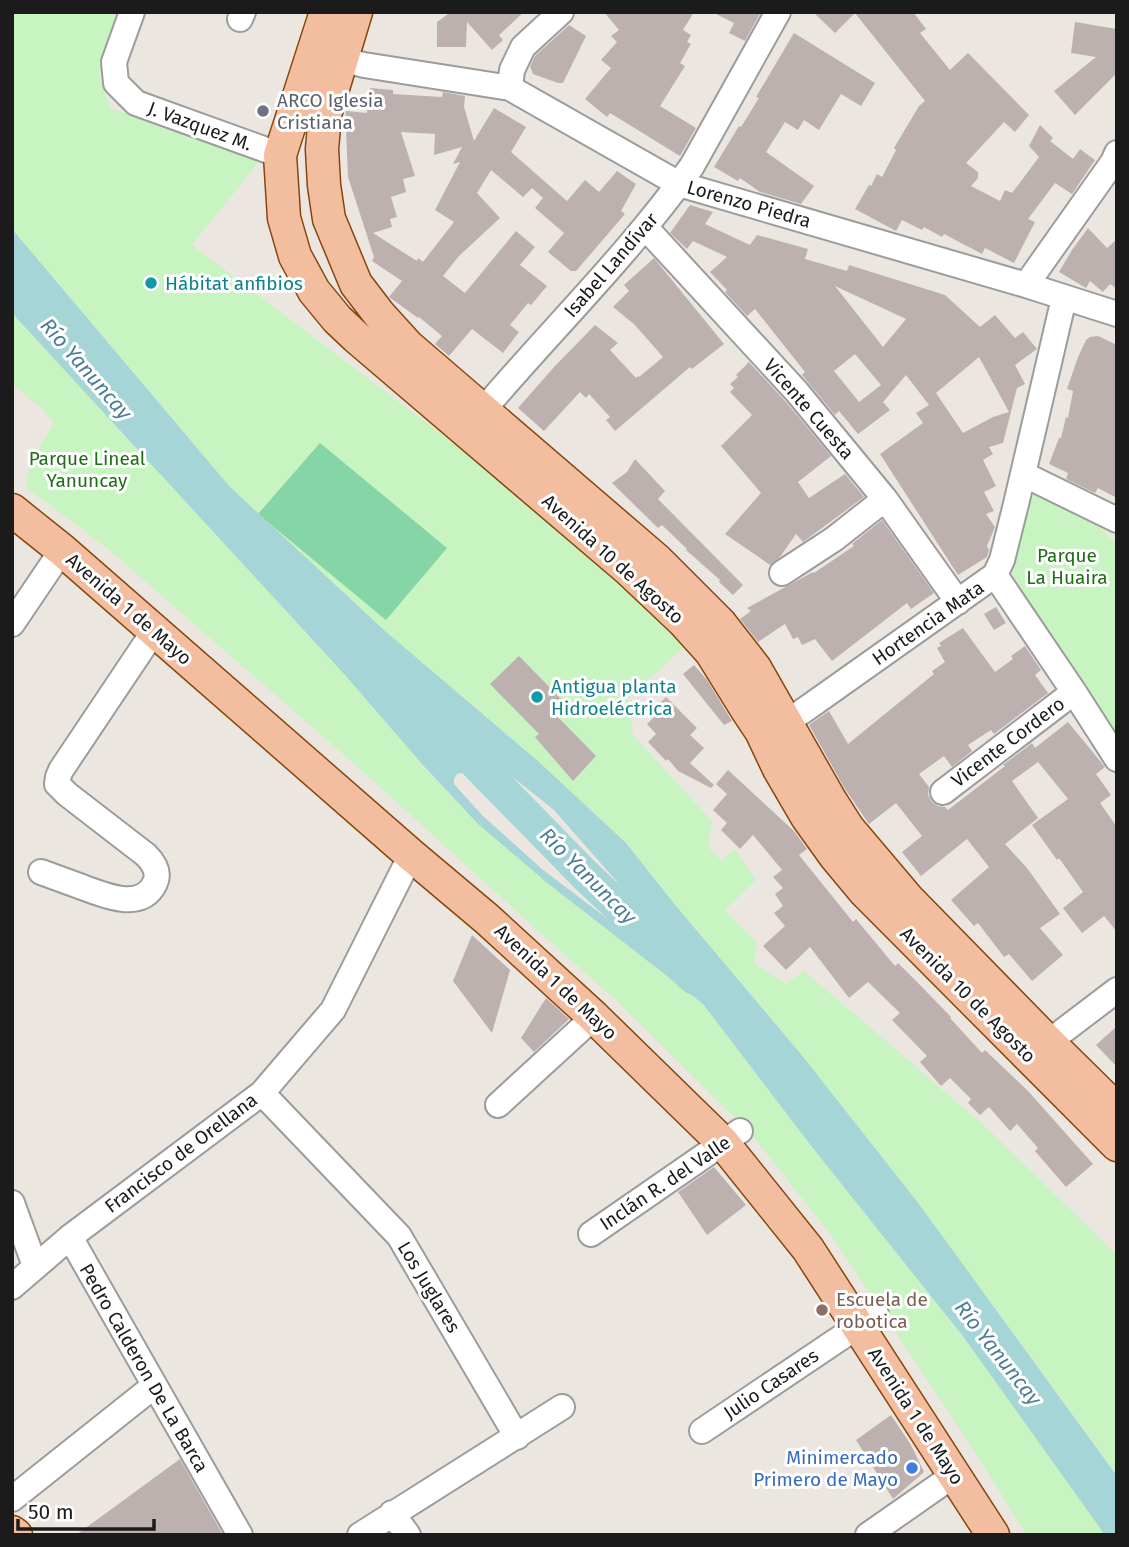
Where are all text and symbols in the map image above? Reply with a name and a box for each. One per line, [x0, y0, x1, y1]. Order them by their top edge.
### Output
place label: ARCO Iglesia Cristiana [277, 89, 384, 134]
street label: J. Vazquez M. [145, 97, 255, 155]
marker: ARCO Iglesia Cristiana [255, 103, 271, 119]
street label: Lorenzo Piedra [684, 175, 814, 233]
street label: Isabel Landívar [559, 207, 663, 322]
place label: Hábitat anfibios [165, 272, 303, 295]
marker: Hábitat anfibios [143, 275, 159, 291]
water label: Río Yanuncay [35, 313, 138, 426]
street label: Vicente Cuesta [759, 354, 859, 464]
park label: Parque Lineal Yanuncay [29, 447, 146, 492]
street label: Avenida 10 de Agosto [538, 489, 688, 629]
park label: Parque La Huaira [1026, 544, 1108, 589]
street label: Avenida 1 de Mayo [61, 548, 197, 670]
street label: Hortencia Mata [868, 576, 988, 670]
place label: Antigua planta Hidroeléctrica [551, 675, 677, 720]
marker: Antigua planta Hidroeléctrica [529, 689, 545, 705]
street label: Vicente Cordero [947, 692, 1069, 792]
water label: Río Yanuncay [534, 822, 642, 930]
street label: Avenida 1 de Mayo [490, 919, 622, 1045]
street label: Avenida 10 de Agosto [895, 922, 1041, 1068]
street label: Francisco de Orellana [100, 1088, 262, 1218]
street label: Inclán R. del Valle [595, 1131, 735, 1235]
street label: Los Juglares [393, 1237, 465, 1337]
street label: Pedro Calderon De La Barca [75, 1260, 213, 1476]
place label: Escuela de robotica [836, 1288, 928, 1333]
water label: Río Yanuncay [949, 1295, 1048, 1411]
marker: Escuela de robotica [814, 1302, 830, 1318]
street label: Avenida 1 de Mayo [863, 1343, 969, 1489]
street label: Julio Casares [719, 1344, 823, 1424]
place label: Minimercado Primero de Mayo [753, 1446, 898, 1491]
marker: Minimercado Primero de Mayo [904, 1460, 920, 1476]
scale bar [18, 1488, 154, 1532]
text: 50 m [28, 1499, 74, 1525]

